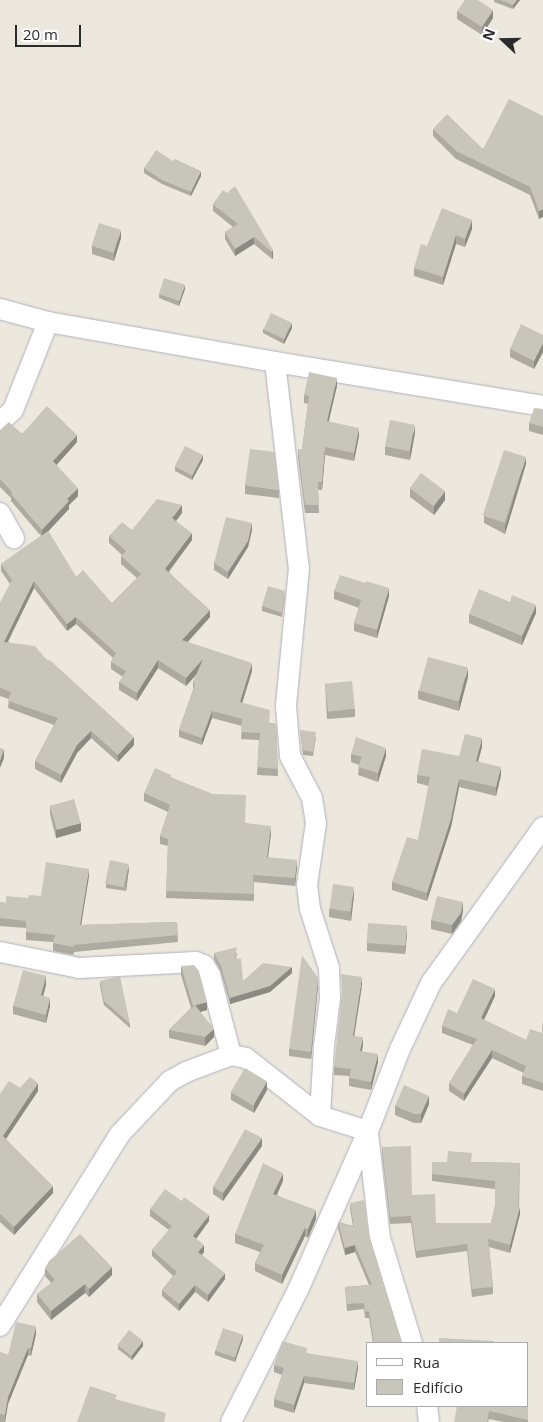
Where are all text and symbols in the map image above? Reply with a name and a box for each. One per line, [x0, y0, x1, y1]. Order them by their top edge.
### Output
scale bar [18, 15, 84, 47]
north arrow [478, 15, 528, 65]
text: 20 m [23, 24, 58, 44]
text: N [478, 26, 499, 43]
legend [366, 1342, 528, 1407]
text: Rua [413, 1352, 440, 1372]
text: Edifício [413, 1377, 463, 1397]

